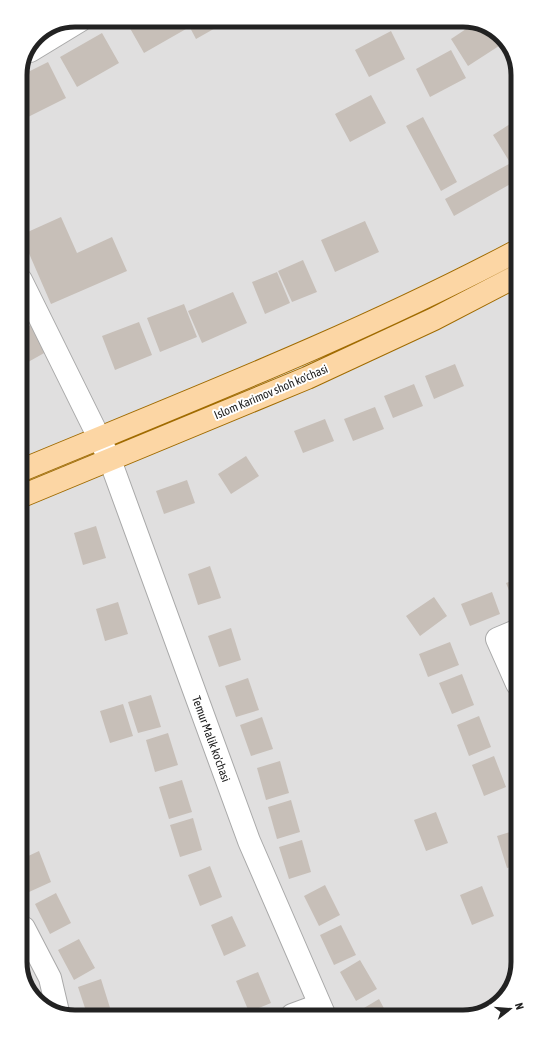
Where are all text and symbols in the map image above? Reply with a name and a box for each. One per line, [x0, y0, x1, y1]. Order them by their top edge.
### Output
street label: Islom Karimov shoh ko'chasi [212, 362, 330, 422]
street label: Temur Malik ko'chasi [189, 694, 233, 784]
north arrow [490, 989, 530, 1029]
text: N [513, 1001, 526, 1011]

